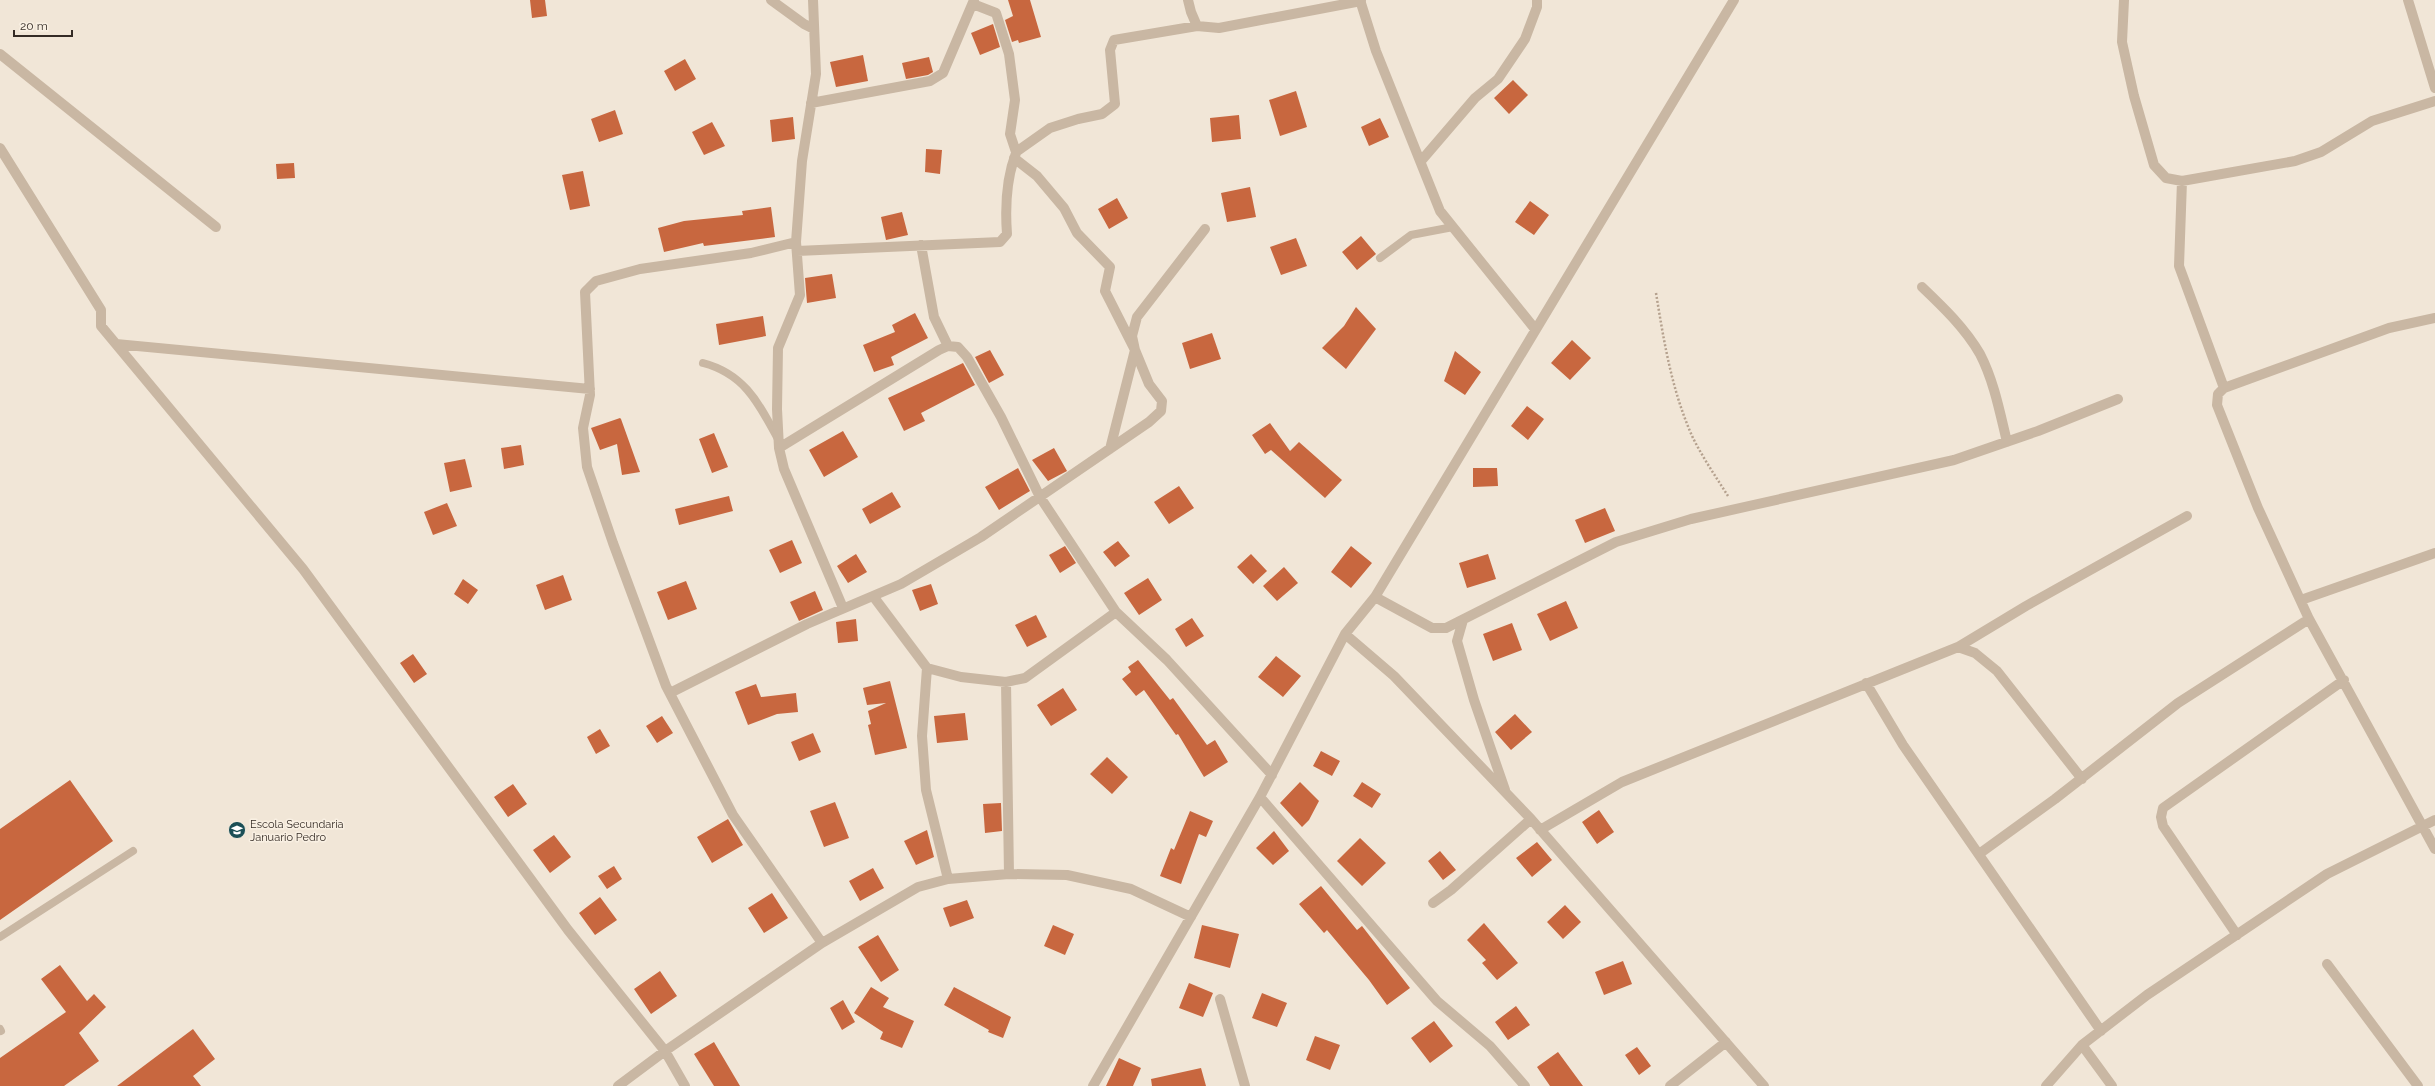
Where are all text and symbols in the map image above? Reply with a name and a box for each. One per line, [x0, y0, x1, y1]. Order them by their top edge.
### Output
scale bar [14, 12, 72, 38]
text: 20 m [20, 19, 48, 33]
place label: Escola Secundaria Januario Pedro [250, 818, 344, 844]
school or university icon: Escola Secundaria Januario Pedro [227, 820, 247, 840]

